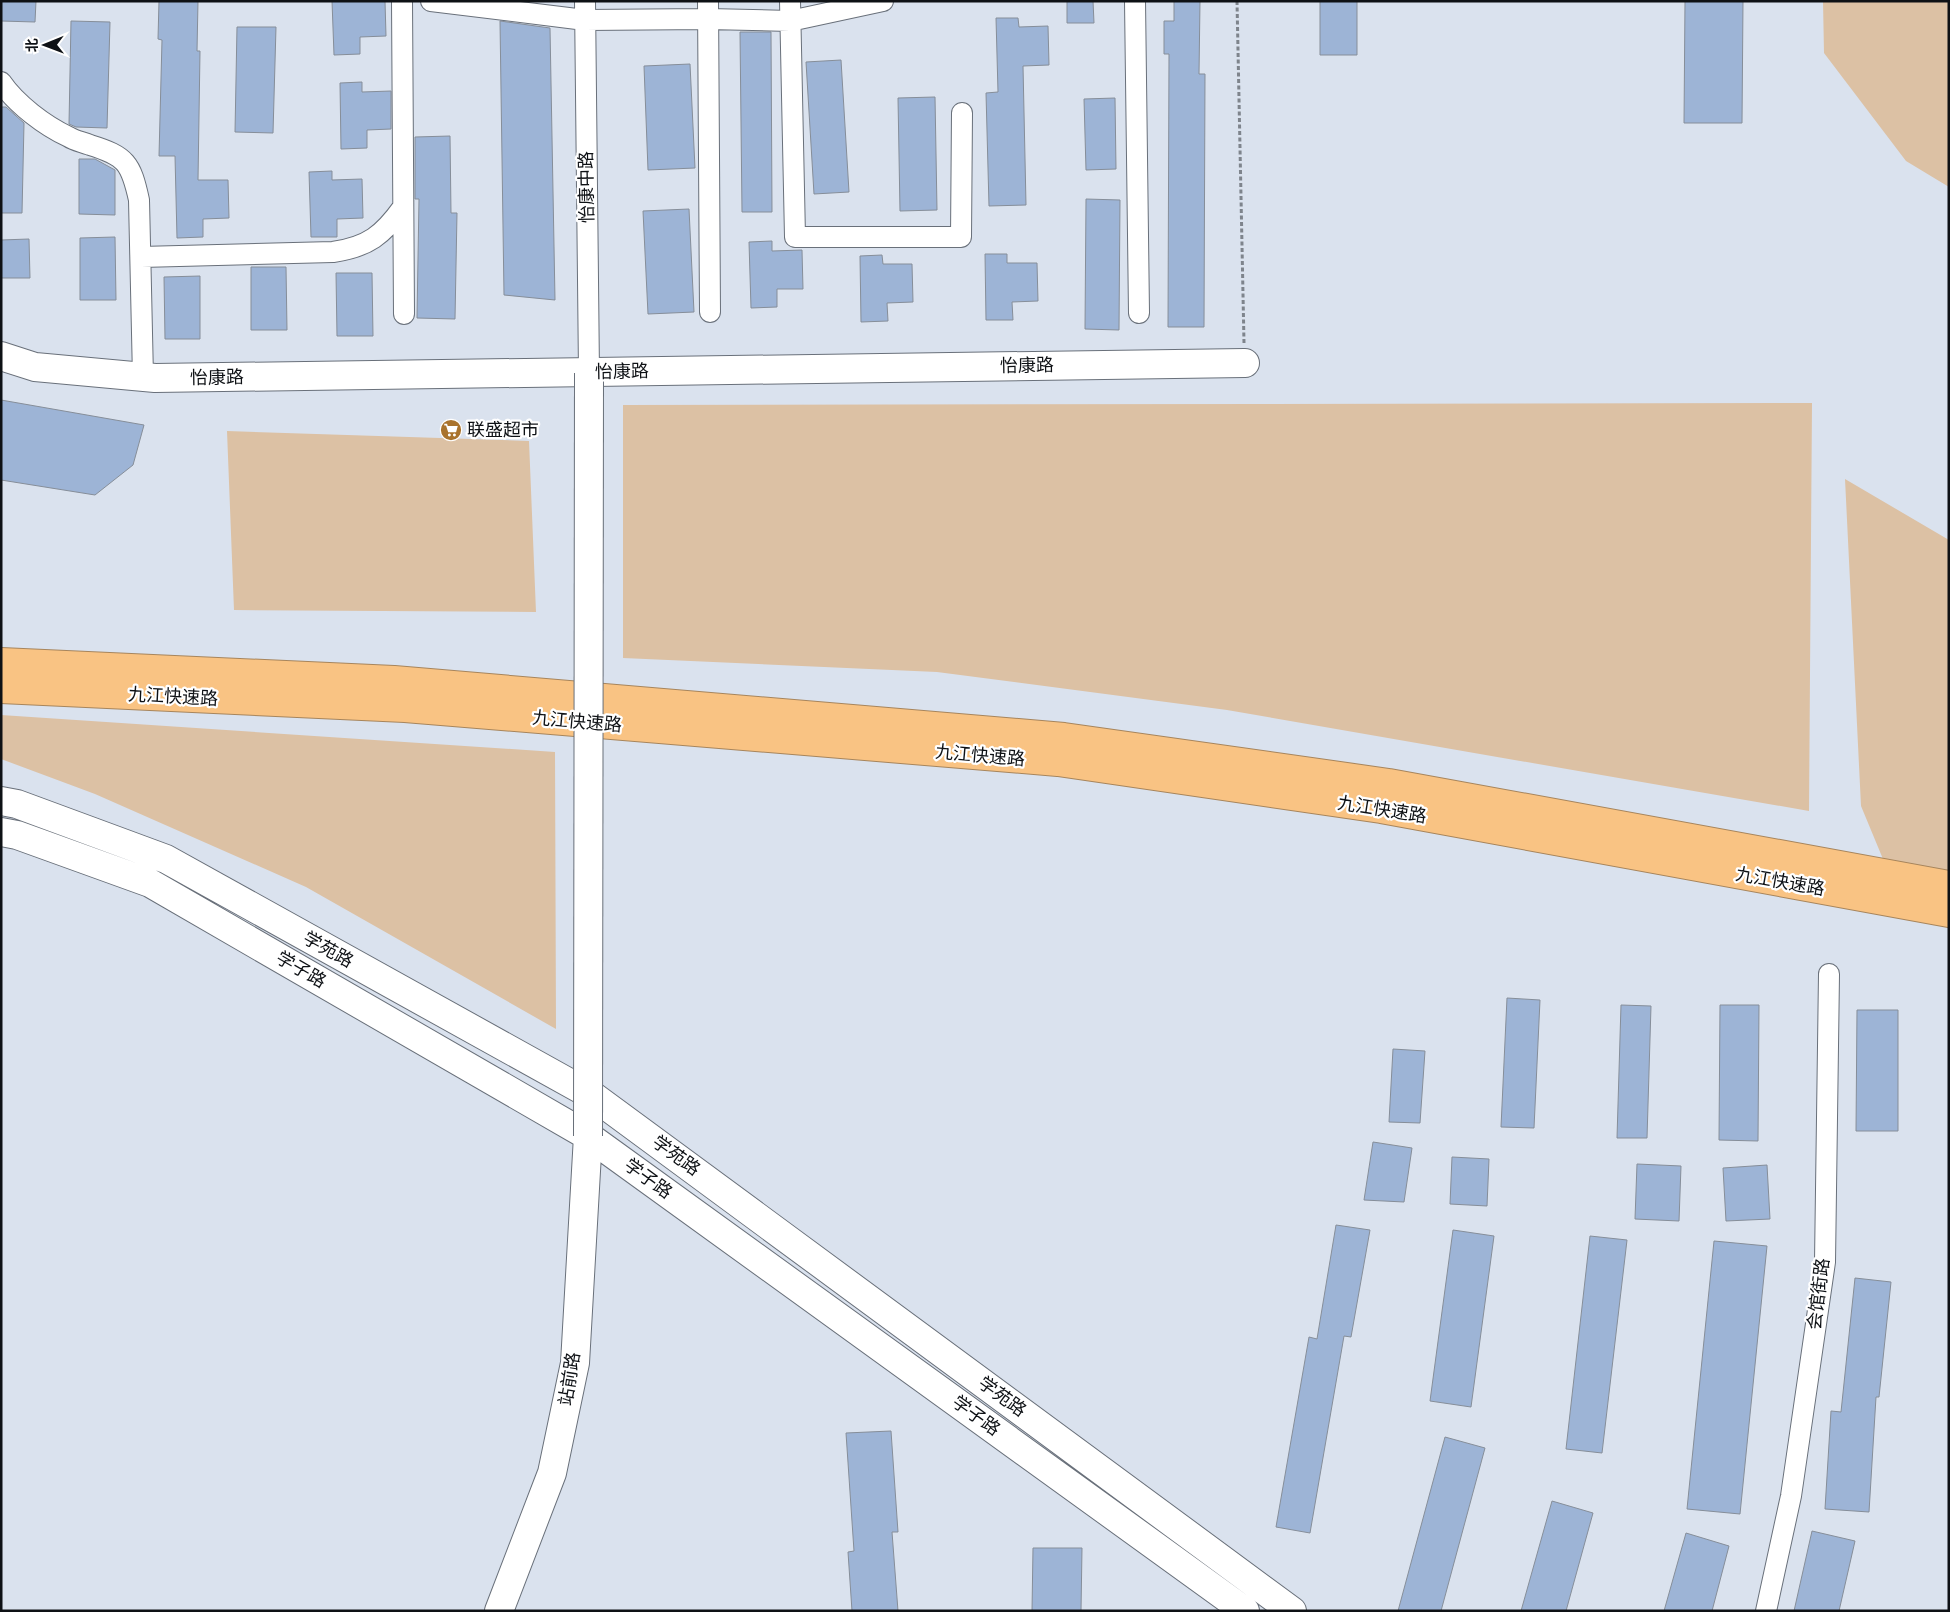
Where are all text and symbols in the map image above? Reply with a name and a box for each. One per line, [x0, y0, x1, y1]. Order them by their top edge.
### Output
north arrow [20, 20, 70, 70]
text: 北 [24, 38, 41, 52]
street label: 怡康中路 [576, 151, 598, 223]
street label: 怡康路 [1000, 355, 1054, 377]
street label: 怡康路 [595, 361, 649, 383]
street label: 怡康路 [190, 367, 244, 389]
supermarket icon: 联盛超市 [439, 418, 463, 442]
place label: 联盛超市 [467, 420, 539, 441]
street label: 九江快速路 [128, 684, 218, 710]
street label: 九江快速路 [531, 708, 623, 736]
street label: 九江快速路 [934, 742, 1026, 770]
street label: 九江快速路 [1336, 793, 1428, 827]
street label: 九江快速路 [1734, 864, 1826, 900]
street label: 学苑路 [299, 928, 357, 972]
street label: 学子路 [272, 947, 330, 993]
street label: 学苑路 [648, 1132, 704, 1180]
street label: 学子路 [620, 1155, 676, 1203]
street label: 会馆街路 [1804, 1257, 1834, 1331]
street label: 站前路 [555, 1351, 585, 1407]
street label: 学苑路 [974, 1373, 1030, 1421]
street label: 学子路 [948, 1392, 1004, 1440]

